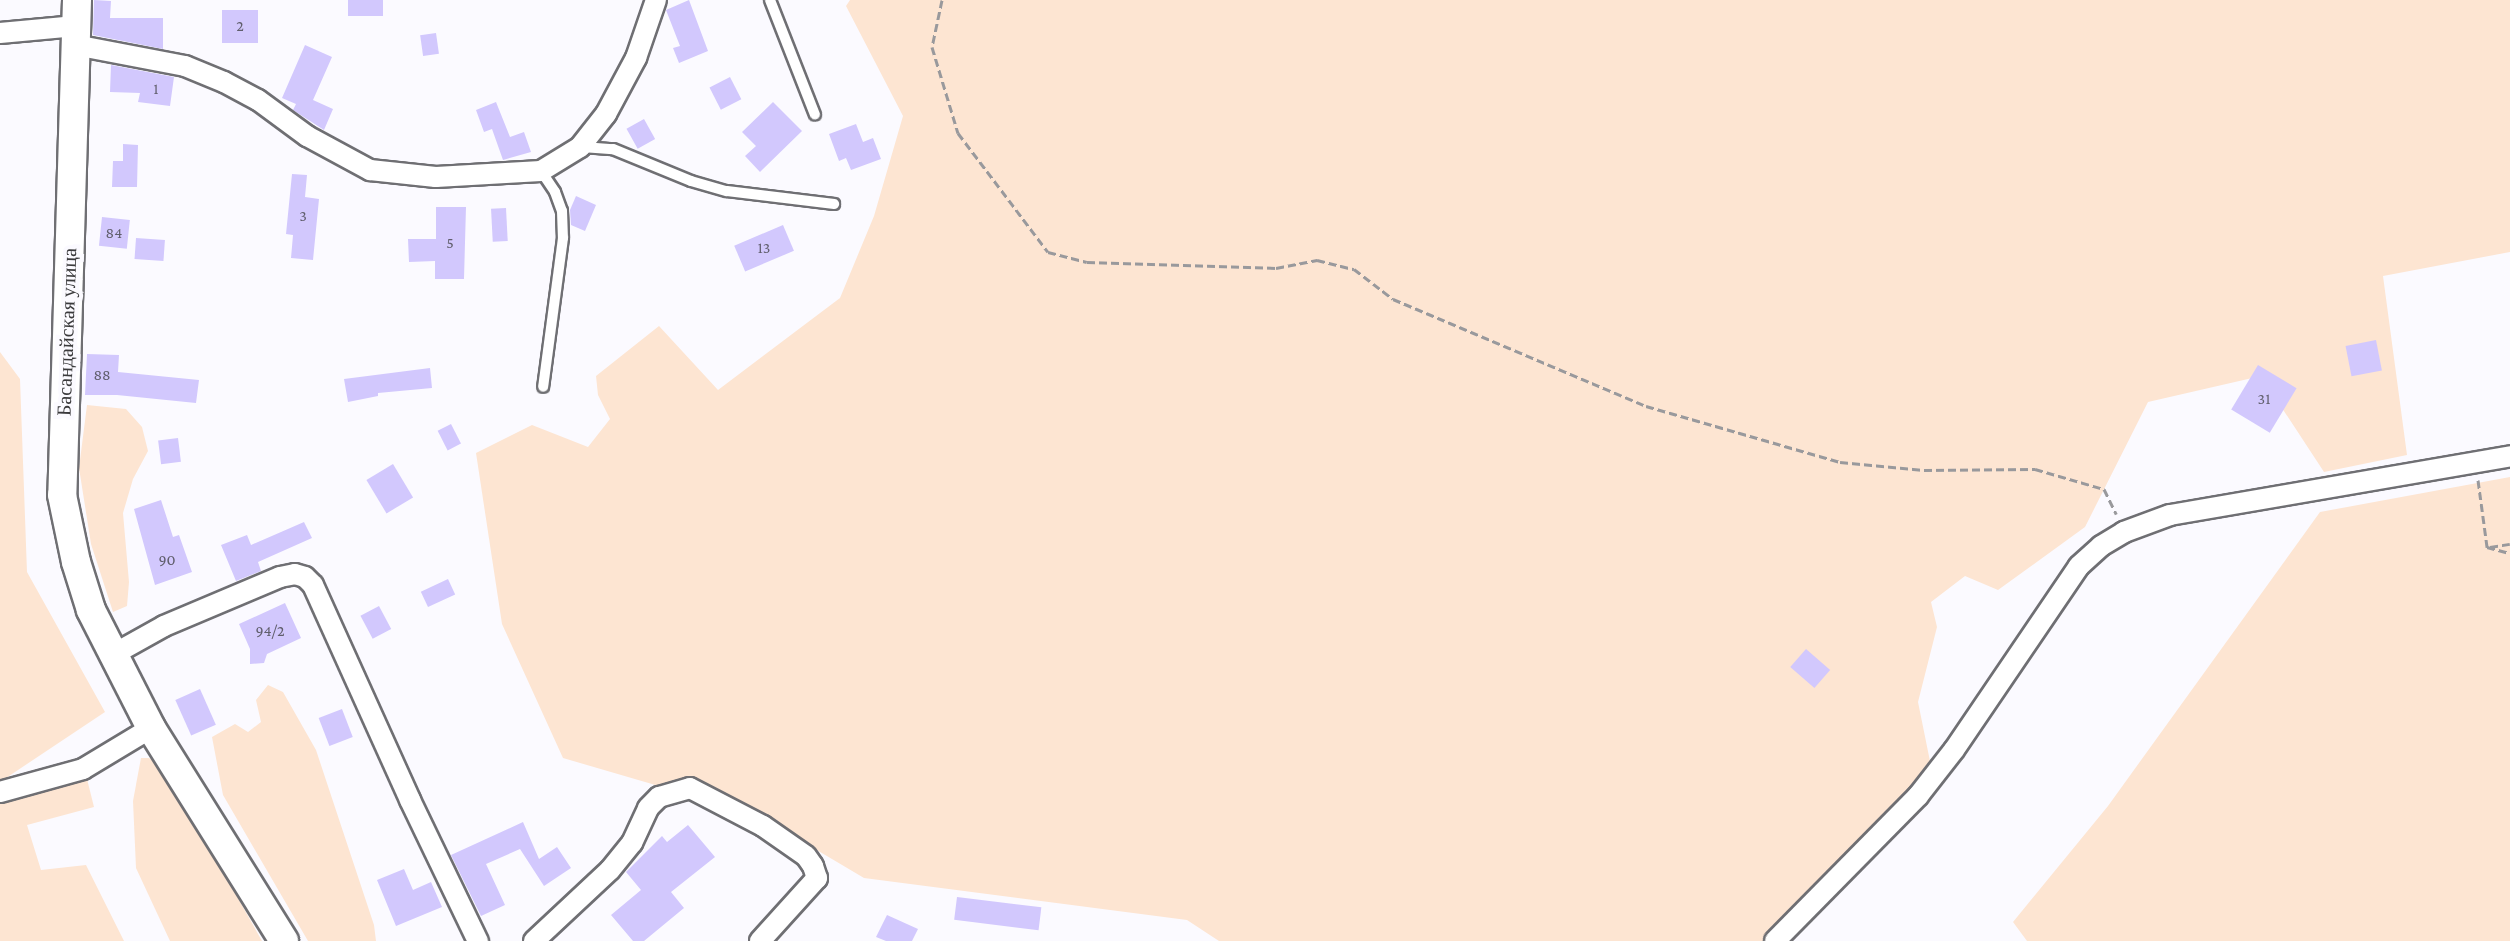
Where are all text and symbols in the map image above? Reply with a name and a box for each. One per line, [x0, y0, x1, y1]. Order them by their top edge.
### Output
house number: 2 [236, 16, 244, 36]
house number: 1 [153, 79, 159, 99]
house number: 3 [299, 206, 307, 226]
house number: 84 [106, 223, 122, 243]
house number: 5 [446, 233, 454, 253]
house number: 13 [758, 238, 770, 258]
street label: Басандайская улица [52, 247, 82, 417]
house number: 88 [93, 365, 111, 385]
house number: 31 [2258, 389, 2270, 409]
house number: 90 [158, 550, 176, 570]
house number: 94/2 [255, 621, 285, 641]

